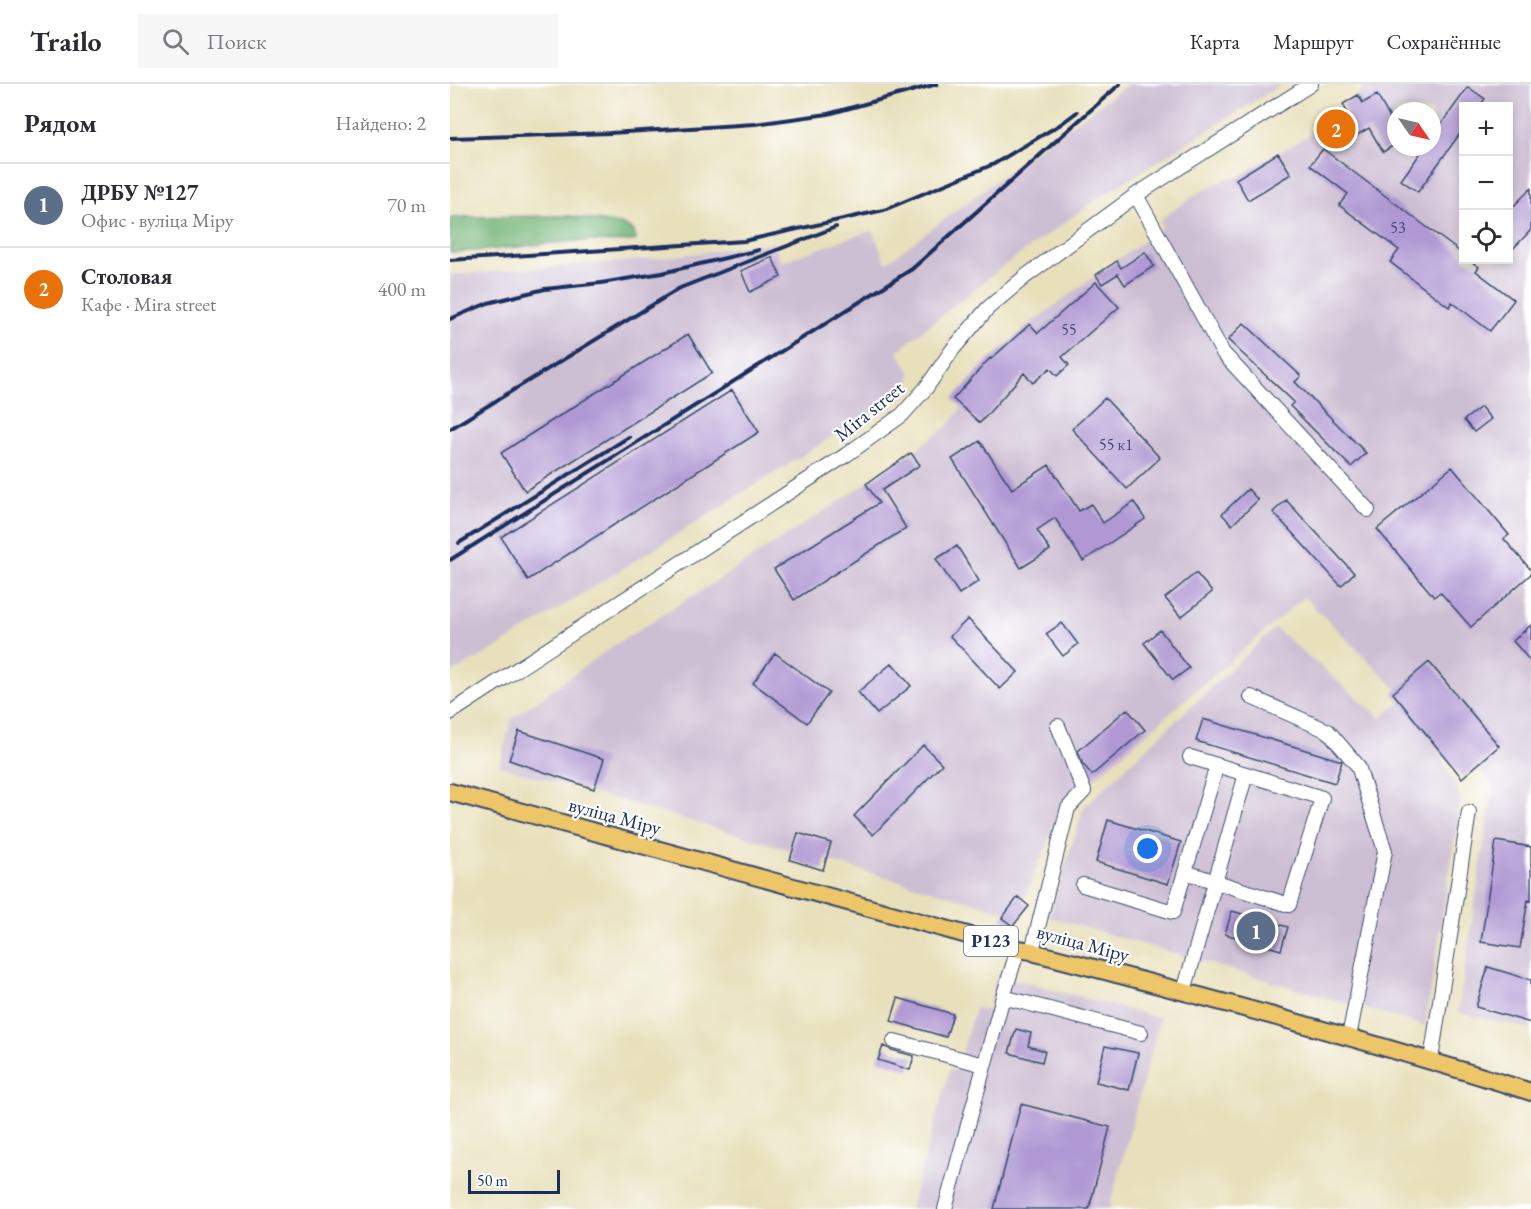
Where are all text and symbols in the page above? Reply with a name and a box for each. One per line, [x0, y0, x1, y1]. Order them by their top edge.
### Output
search box [138, 14, 558, 68]
text: Trailo [30, 23, 102, 59]
icon: search [159, 25, 192, 58]
text: Поиск [207, 27, 266, 56]
text: Карта [1190, 28, 1240, 55]
text: Маршрут [1273, 28, 1354, 55]
text: Сохранённые [1387, 28, 1501, 55]
north arrow [1387, 102, 1441, 156]
map controls [1459, 102, 1513, 264]
button: + [1459, 102, 1513, 156]
text: Рядом [24, 106, 97, 140]
pin: 2 [1316, 106, 1356, 152]
text: Найдено: 2 [335, 110, 426, 136]
button: − [1459, 156, 1513, 210]
text: ДРБУ №127 [81, 178, 198, 207]
text: 1 [38, 192, 49, 218]
text: 70 m [387, 192, 426, 218]
text: Офис · вуліца Міру [81, 207, 233, 233]
button: locate [1459, 210, 1513, 264]
house number: 53 [1390, 217, 1406, 238]
text: Столовая [81, 262, 172, 291]
text: 2 [38, 276, 49, 302]
text: 400 m [378, 276, 426, 302]
text: Кафе · Mira street [81, 291, 216, 317]
house number: 55 [1061, 319, 1077, 340]
street label: Mira street [829, 374, 910, 447]
house number: 55 к1 [1099, 434, 1133, 455]
street label: вуліца Міру [566, 791, 664, 841]
your location [1133, 834, 1162, 863]
pin: 1 [1236, 908, 1276, 954]
street label: вуліца Міру [1034, 918, 1132, 968]
road number: Р123 [964, 926, 1018, 956]
scale bar [468, 1167, 560, 1194]
text: 50 m [477, 1170, 508, 1191]

